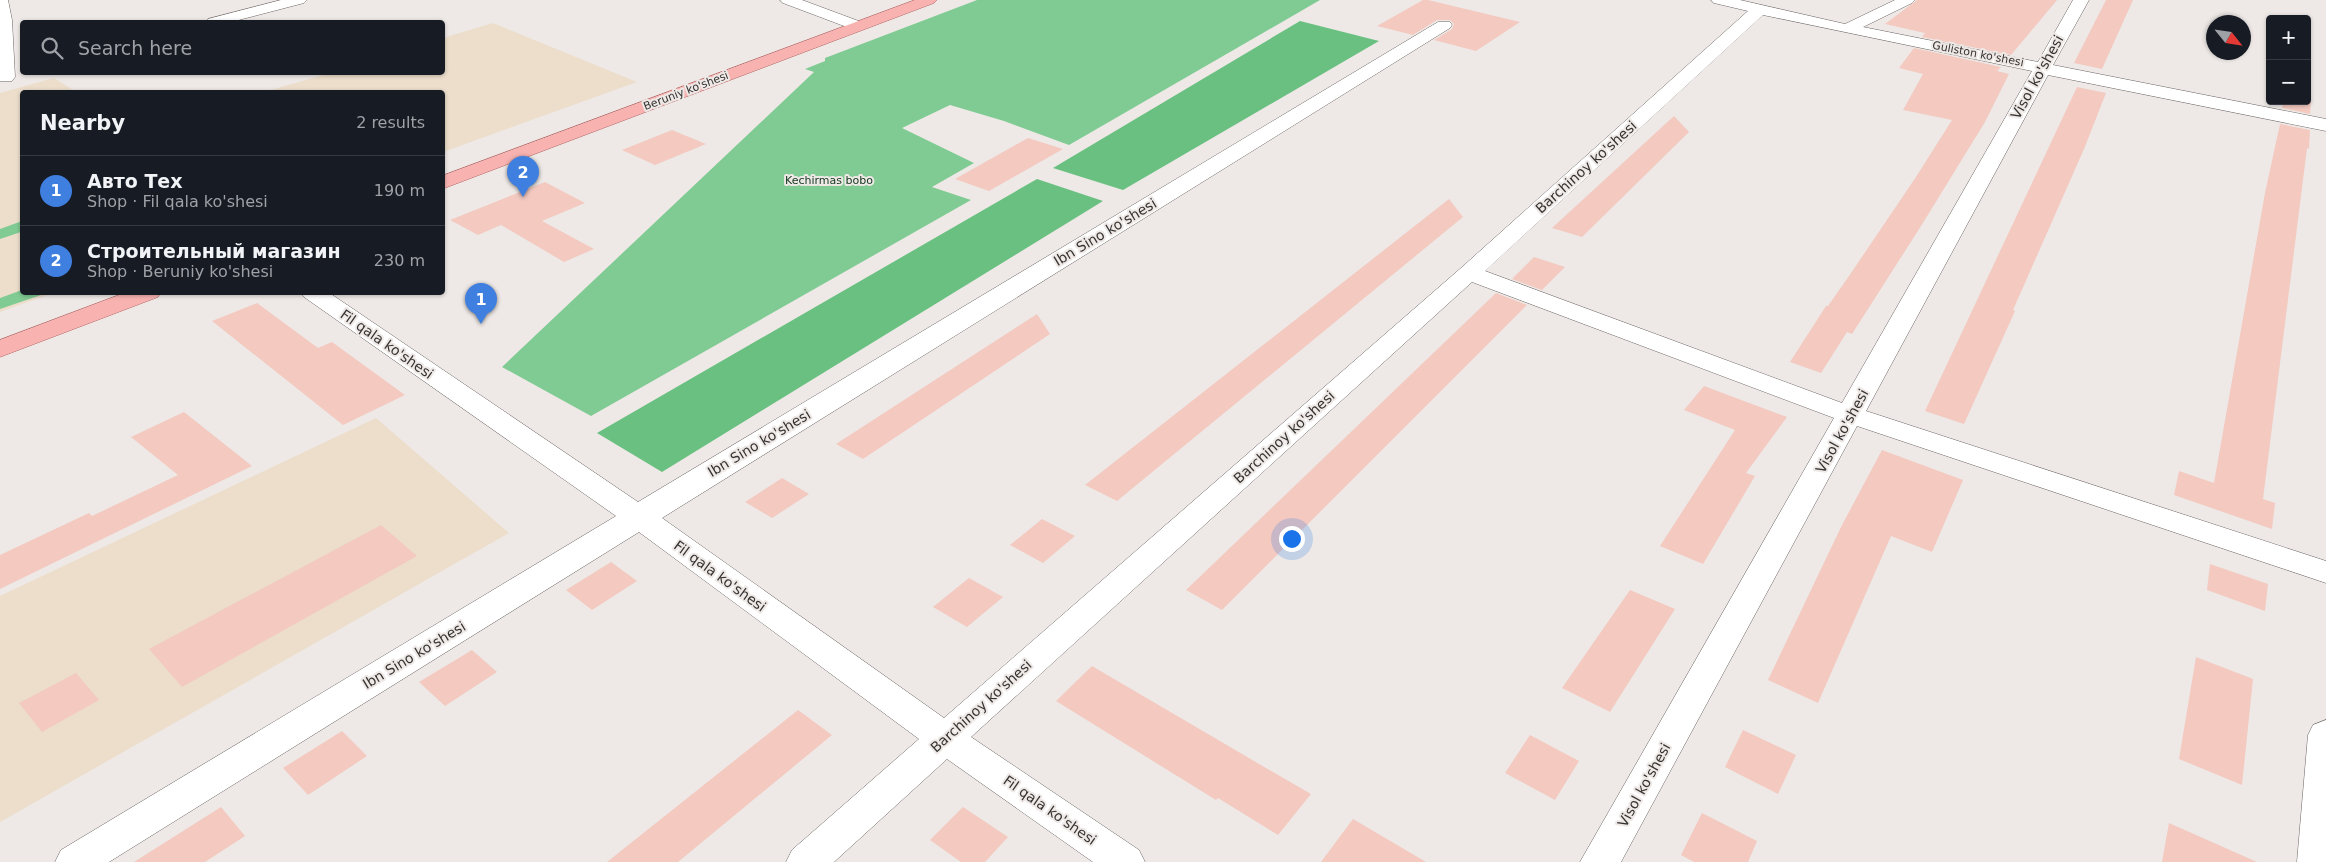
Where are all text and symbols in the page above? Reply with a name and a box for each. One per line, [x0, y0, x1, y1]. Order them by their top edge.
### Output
north arrow [2206, 15, 2251, 60]
map controls [2266, 15, 2311, 105]
button: + [2266, 15, 2311, 60]
search box [20, 20, 445, 75]
street label: Visol ko'shesi [2007, 32, 2067, 122]
icon: search [38, 34, 66, 62]
text: Search here [78, 37, 192, 59]
street label: Guliston ko'shesi [1931, 39, 2025, 69]
button: − [2266, 60, 2311, 105]
street label: Beruniy ko'shesi [642, 69, 730, 113]
text: Nearby [40, 111, 125, 135]
text: 2 results [356, 113, 425, 132]
street label: Barchinoy ko'shesi [1532, 117, 1640, 217]
pin: 2 [507, 156, 539, 197]
text: Авто Тех [87, 170, 183, 192]
park label: Kechirmas bobo [785, 174, 873, 187]
text: 1 [50, 181, 62, 200]
text: 190 m [374, 181, 425, 200]
text: Shop · Fil qala ko'shesi [87, 192, 268, 211]
street label: Ibn Sino ko'shesi [1051, 195, 1159, 269]
text: Строительный магазин [87, 240, 341, 262]
text: 2 [50, 251, 62, 270]
text: 230 m [374, 251, 425, 270]
text: Shop · Beruniy ko'shesi [87, 262, 273, 281]
pin: 1 [465, 283, 497, 324]
street label: Fil qala ko'shesi [338, 306, 436, 382]
street label: Visol ko'shesi [1812, 386, 1872, 476]
street label: Barchinoy ko'shesi [1230, 387, 1338, 487]
street label: Ibn Sino ko'shesi [705, 406, 813, 480]
your location [1279, 526, 1305, 552]
street label: Fil qala ko'shesi [671, 537, 769, 615]
street label: Ibn Sino ko'shesi [360, 618, 468, 692]
street label: Barchinoy ko'shesi [927, 656, 1035, 756]
street label: Visol ko'shesi [1614, 740, 1674, 830]
street label: Fil qala ko'shesi [1001, 772, 1099, 848]

